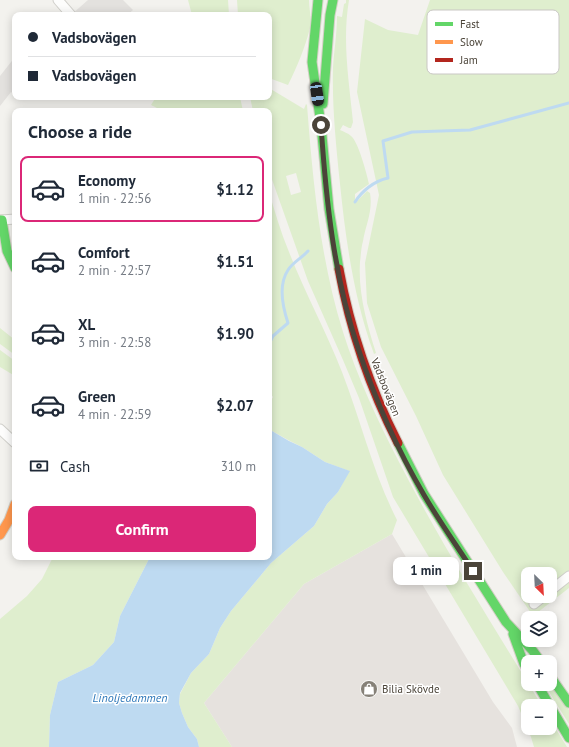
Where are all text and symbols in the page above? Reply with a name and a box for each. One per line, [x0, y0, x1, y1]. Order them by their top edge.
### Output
legend [427, 10, 559, 74]
text: Fast [460, 17, 480, 31]
text: Vadsbovägen [52, 28, 136, 47]
text: Slow [460, 35, 483, 49]
text: Jam [459, 53, 478, 67]
text: Vadsbovägen [52, 66, 136, 85]
car [309, 81, 325, 107]
route start [312, 116, 330, 134]
text: Choose a ride [28, 120, 132, 143]
icon: car [30, 171, 66, 207]
text: Economy [78, 171, 136, 190]
text: $1.12 [216, 180, 254, 199]
text: 1 min · 22:56 [78, 190, 151, 207]
icon: car [30, 243, 66, 279]
text: Comfort [78, 243, 130, 262]
text: $1.51 [216, 252, 254, 271]
text: 2 min · 22:57 [78, 262, 151, 279]
icon: car [30, 315, 66, 351]
text: XL [78, 315, 95, 334]
text: $1.90 [216, 324, 254, 343]
text: 3 min · 22:58 [78, 334, 151, 351]
street label: Vadsbovägen [368, 355, 404, 418]
icon: car [30, 387, 66, 423]
text: Green [78, 387, 116, 406]
text: $2.07 [216, 396, 254, 415]
text: 4 min · 22:59 [78, 406, 151, 423]
icon: cash [28, 455, 50, 477]
text: Cash [60, 457, 90, 476]
text: 310 m [221, 458, 256, 475]
button: Confirm [28, 506, 256, 552]
callout: 1 min [393, 557, 459, 585]
text: 1 min [410, 562, 442, 579]
route end [464, 562, 482, 580]
north arrow [521, 567, 557, 603]
map controls [521, 567, 557, 735]
button: layers [521, 611, 557, 647]
button: + [521, 655, 557, 691]
shop icon: Bilia Skövde [359, 679, 379, 699]
place label: Bilia Skövde [382, 682, 440, 696]
water label: Linoljedammen [92, 690, 168, 705]
button: − [521, 699, 557, 735]

